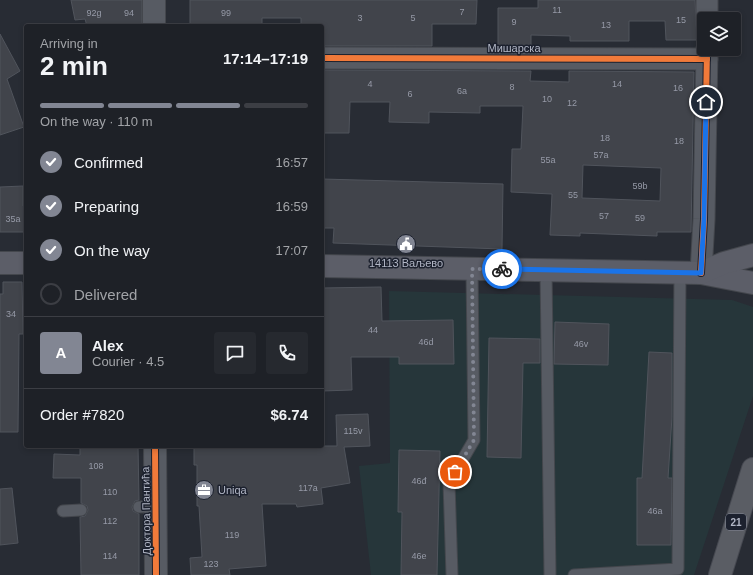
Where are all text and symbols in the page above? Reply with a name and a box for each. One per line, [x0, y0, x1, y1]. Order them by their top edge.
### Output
house number: 11 [552, 5, 562, 15]
house number: 7 [459, 7, 465, 17]
house number: 92g [86, 8, 102, 18]
house number: 94 [124, 8, 134, 18]
house number: 99 [221, 8, 231, 18]
map controls [697, 12, 741, 56]
button: layers [697, 12, 741, 56]
house number: 3 [357, 13, 363, 23]
house number: 5 [410, 13, 416, 23]
house number: 15 [676, 15, 686, 25]
house number: 9 [511, 17, 517, 27]
house number: 13 [601, 20, 611, 30]
text: Arriving in [40, 36, 98, 51]
street label: Мишарска [487, 42, 541, 54]
text: 17:14–17:19 [223, 50, 308, 67]
text: 2 min [40, 51, 108, 81]
house number: 4 [367, 79, 373, 89]
house number: 14 [612, 79, 622, 89]
house number: 8 [509, 82, 515, 92]
house number: 16 [673, 83, 683, 93]
pin [689, 85, 723, 119]
house number: 6a [457, 86, 467, 96]
house number: 6 [407, 89, 413, 99]
icon: home [695, 91, 717, 113]
house number: 10 [542, 94, 552, 104]
house number: 12 [567, 98, 577, 108]
text: On the way · 110 m [40, 114, 152, 129]
house number: 18 [600, 133, 610, 143]
house number: 18 [674, 136, 684, 146]
house number: 57a [593, 150, 609, 160]
icon: check [40, 151, 62, 173]
text: Confirmed [74, 154, 143, 171]
text: 16:57 [275, 155, 308, 170]
house number: 55a [540, 155, 556, 165]
house number: 59b [632, 181, 648, 191]
house number: 55 [568, 190, 578, 200]
icon: check [40, 195, 62, 217]
text: Preparing [74, 198, 139, 215]
text: 16:59 [275, 199, 308, 214]
house number: 57 [599, 211, 609, 221]
house number: 59 [635, 213, 645, 223]
house number: 35a [5, 214, 21, 224]
public building icon: 14113 Ваљево [395, 233, 417, 255]
icon: check [40, 239, 62, 261]
text: On the way [74, 242, 150, 259]
text: 17:07 [275, 243, 308, 258]
courier [482, 249, 522, 289]
place label: 14113 Ваљево [369, 257, 443, 269]
icon: bike [491, 258, 513, 280]
text: Delivered [74, 286, 137, 303]
house number: 34 [6, 309, 16, 319]
house number: 44 [368, 325, 378, 335]
button: chat [214, 332, 256, 374]
button: phone [266, 332, 308, 374]
text: Alex [92, 337, 124, 354]
house number: 46d [418, 337, 434, 347]
house number: 46v [574, 339, 589, 349]
text: A [56, 344, 66, 361]
text: Courier · 4.5 [92, 354, 164, 369]
text: Order #7820 [40, 406, 124, 423]
text: $6.74 [270, 406, 308, 423]
house number: 115v [344, 426, 363, 436]
pin [438, 455, 472, 489]
house number: 108 [88, 461, 104, 471]
icon: bag [444, 461, 466, 483]
street label: Доктора Пантића [139, 466, 153, 555]
house number: 46đ [411, 476, 427, 486]
office icon: Uniqa [193, 479, 215, 501]
house number: 117a [298, 483, 318, 493]
place label: Uniqa [218, 484, 248, 496]
house number: 110 [103, 487, 117, 497]
house number: 46a [647, 506, 663, 516]
road number: 21 [726, 514, 746, 530]
house number: 112 [103, 516, 117, 526]
house number: 119 [225, 530, 239, 540]
house number: 114 [103, 551, 117, 561]
house number: 46e [411, 551, 427, 561]
house number: 123 [203, 559, 219, 569]

